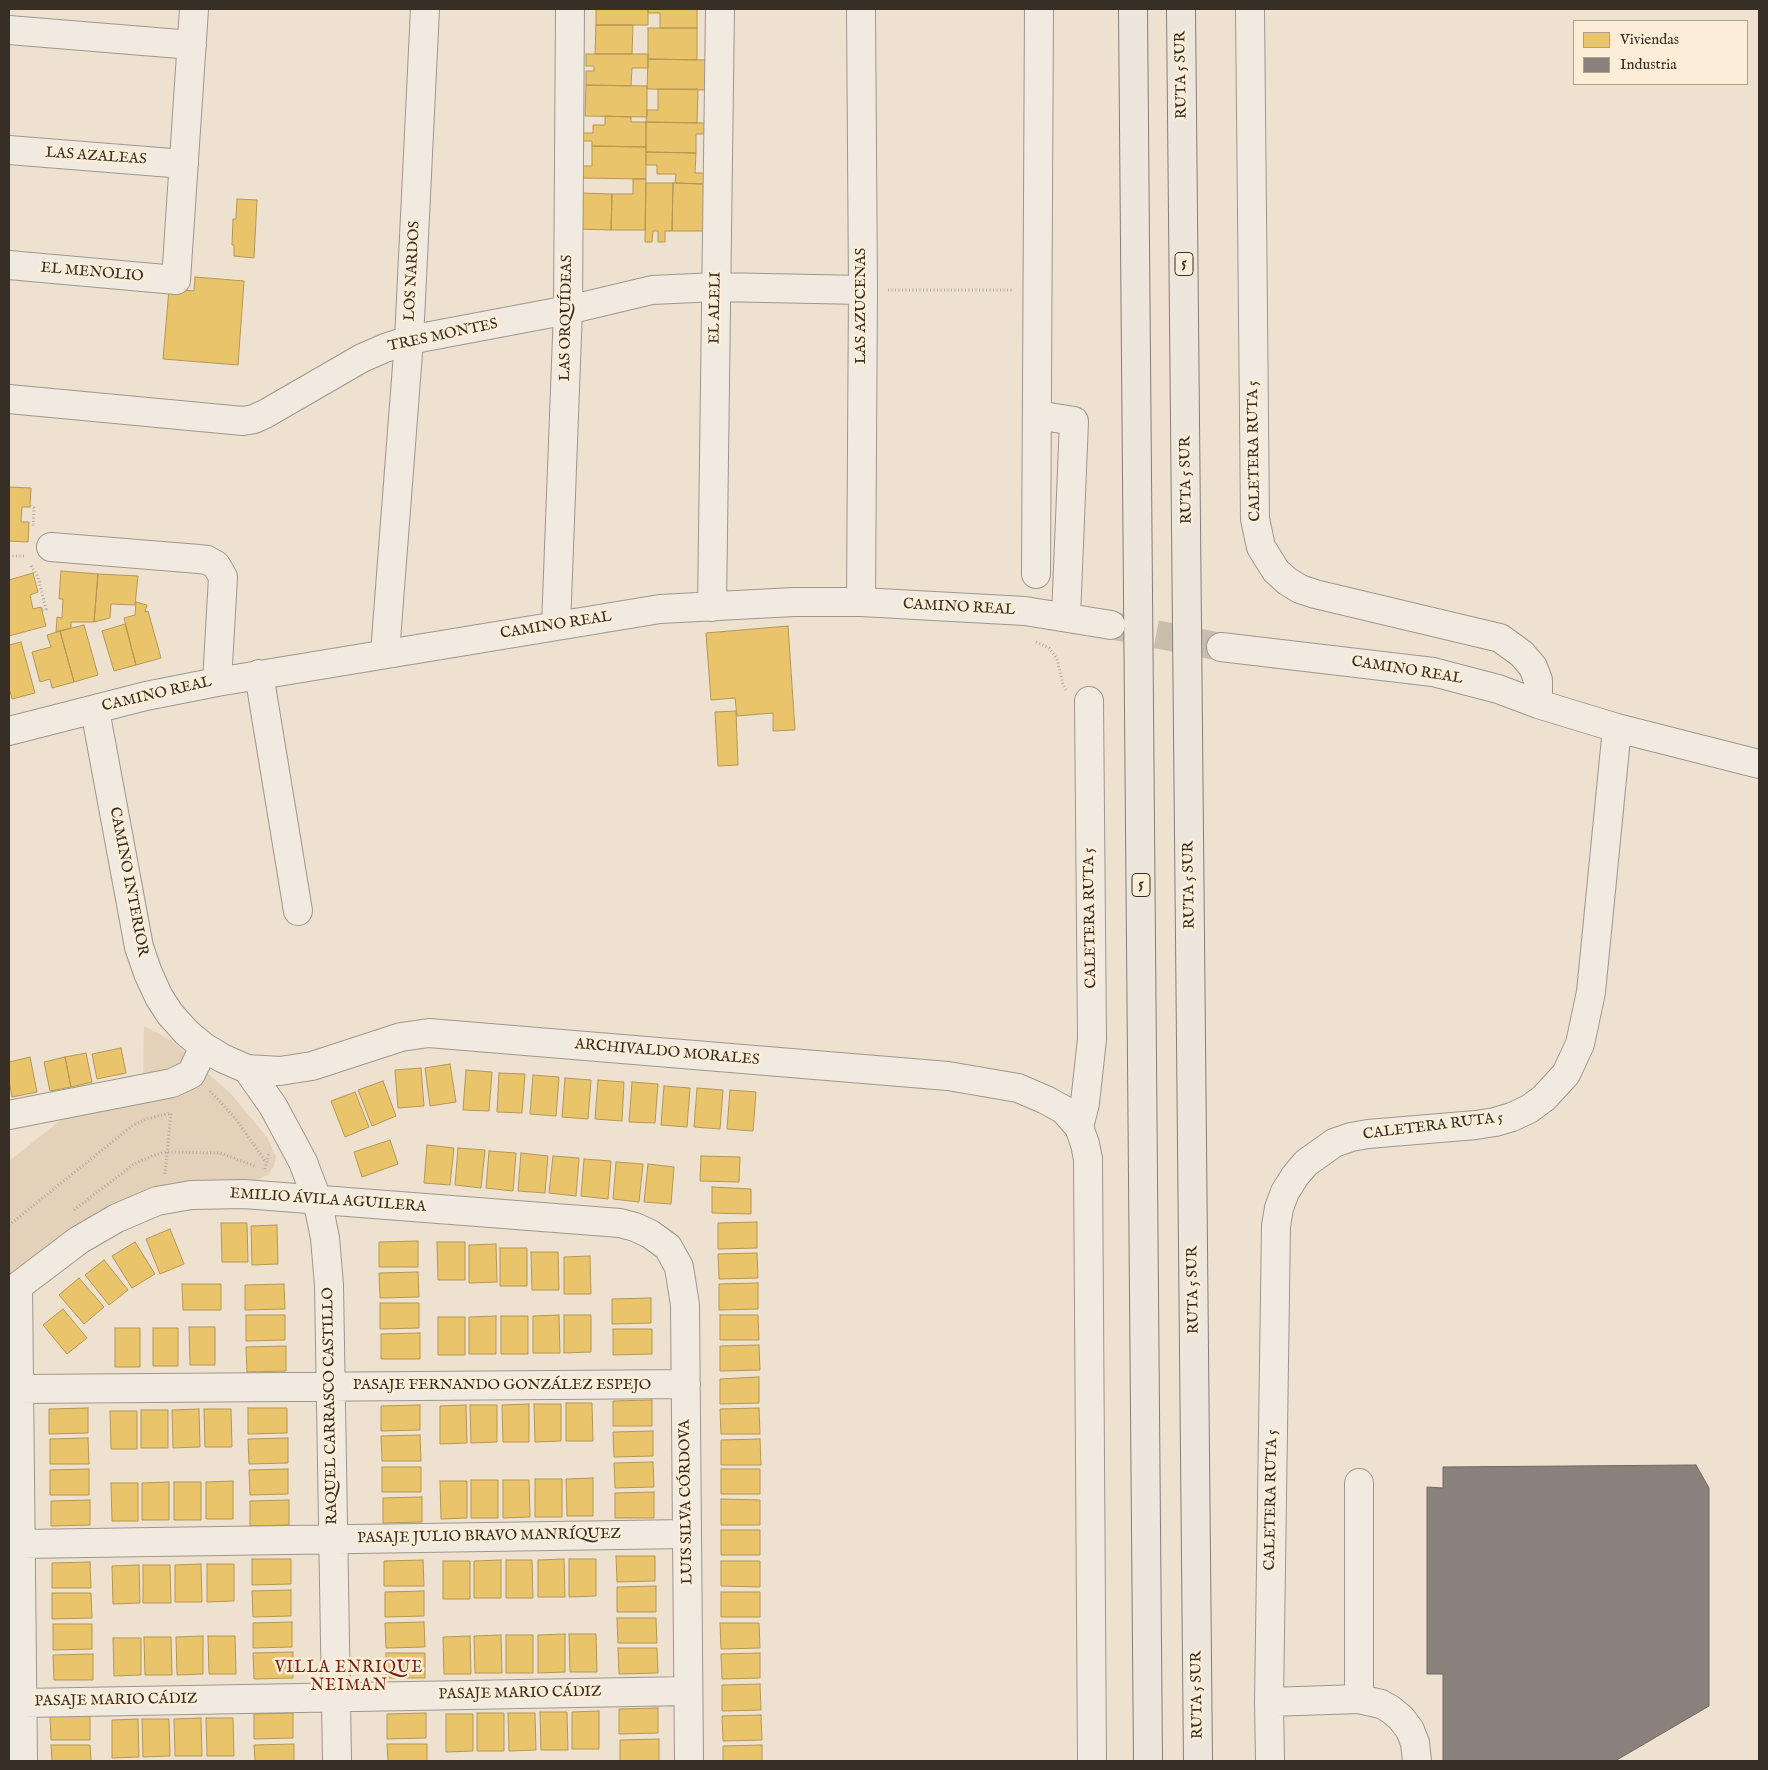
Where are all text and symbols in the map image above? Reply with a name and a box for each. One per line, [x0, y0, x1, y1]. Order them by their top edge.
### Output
legend [1573, 20, 1748, 85]
text: Viviendas [1620, 30, 1679, 49]
street label: RUTA 5 SUR [1172, 31, 1192, 119]
text: Industria [1620, 55, 1677, 74]
street label: LAS AZALEAS [45, 144, 147, 170]
street label: LOS NARDOS [401, 220, 425, 322]
street label: LAS AZUCENAS [853, 248, 871, 364]
road number: 5 [1175, 252, 1193, 276]
street label: LAS ORQUÍDEAS [557, 255, 577, 381]
street label: EL MENOLIO [40, 260, 144, 286]
street label: EL ALELI [706, 272, 726, 344]
street label: TRES MONTES [386, 316, 500, 356]
street label: CALETERA RUTA 5 [1245, 380, 1265, 522]
street label: RUTA 5 SUR [1177, 436, 1197, 524]
street label: CAMINO REAL [902, 596, 1016, 620]
street label: CAMINO REAL [499, 608, 613, 644]
street label: CAMINO REAL [1350, 653, 1464, 689]
street label: CAMINO REAL [100, 674, 214, 716]
street label: CAMINO INTERIOR [105, 806, 151, 958]
street label: RUTA 5 SUR [1180, 841, 1200, 929]
street label: CALETERA RUTA 5 [1081, 847, 1101, 989]
road number: 5 [1132, 874, 1150, 896]
street label: ARCHIVALDO MORALES [574, 1036, 760, 1070]
street label: CALETERA RUTA 5 [1362, 1109, 1504, 1145]
street label: EMILIO ÁVILA AGUILERA [229, 1185, 427, 1217]
street label: RUTA 5 SUR [1184, 1246, 1204, 1334]
street label: RAQUEL CARRASCO CASTILLO [320, 1287, 342, 1525]
street label: PASAJE FERNANDO GONZÁLEZ ESPEJO [353, 1377, 651, 1395]
street label: LUIS SILVA CÓRDOVA [677, 1419, 697, 1585]
street label: CALETERA RUTA 5 [1262, 1429, 1282, 1571]
street label: PASAJE JULIO BRAVO MANRÍQUEZ [357, 1526, 621, 1548]
street label: RUTA 5 SUR [1188, 1651, 1208, 1739]
district label: VILLA ENRIQUE NEIMAN [273, 1659, 425, 1697]
street label: PASAJE MARIO CÁDIZ [438, 1684, 602, 1704]
street label: PASAJE MARIO CÁDIZ [34, 1691, 198, 1711]

